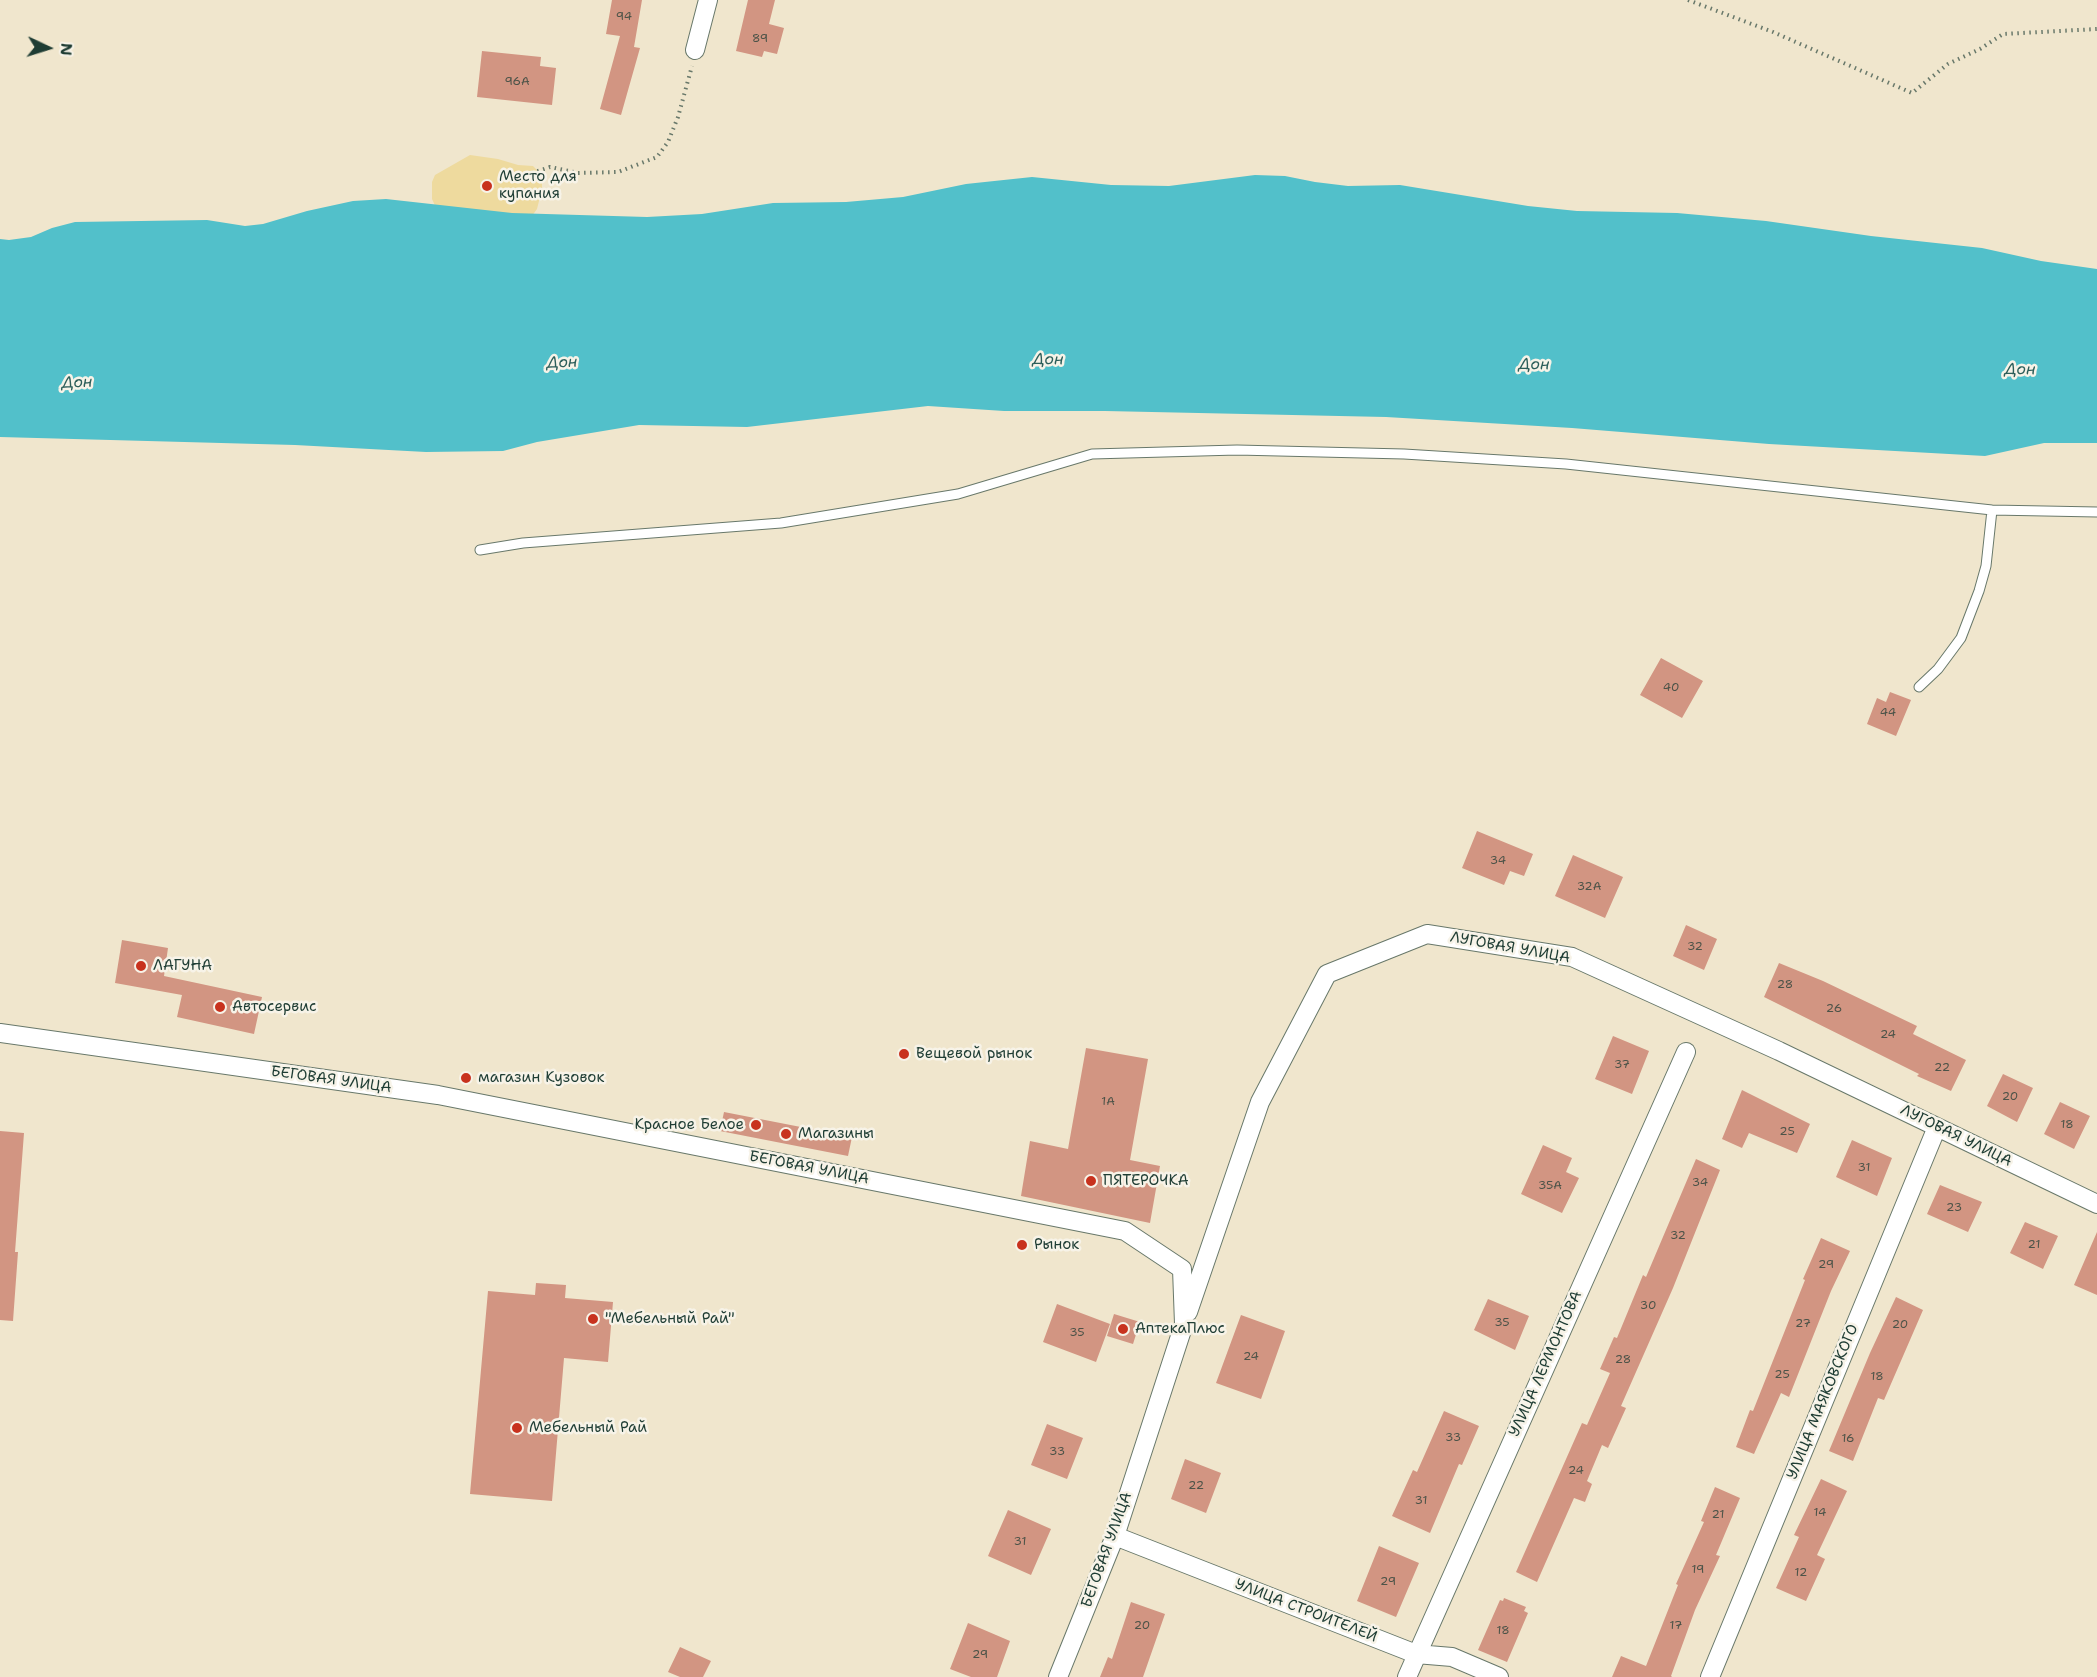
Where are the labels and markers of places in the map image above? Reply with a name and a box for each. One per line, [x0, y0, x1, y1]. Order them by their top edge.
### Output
place label: Место для купания [499, 168, 577, 203]
marker: Место для купания [480, 179, 494, 193]
place label: ЛАГУНА [153, 957, 212, 975]
marker: ЛАГУНА [134, 959, 148, 973]
place label: Автосервис [232, 998, 316, 1016]
marker: Автосервис [213, 1000, 227, 1014]
place label: Вещевой рынок [916, 1045, 1032, 1063]
marker: Вещевой рынок [897, 1047, 911, 1061]
place label: магазин Кузовок [478, 1069, 604, 1087]
marker: магазин Кузовок [459, 1071, 473, 1085]
place label: Красное Белое [634, 1116, 744, 1134]
marker: Красное Белое [749, 1118, 763, 1132]
place label: Магазины [798, 1125, 874, 1143]
marker: Магазины [779, 1127, 793, 1141]
place label: ПЯТЕРОЧКА [1103, 1172, 1189, 1190]
marker: ПЯТЕРОЧКА [1084, 1174, 1098, 1188]
place label: Рынок [1034, 1236, 1079, 1254]
marker: Рынок [1015, 1238, 1029, 1252]
place label: "Мебельный Рай" [605, 1310, 735, 1328]
marker: "Мебельный Рай" [586, 1312, 600, 1326]
place label: АптекаПлюс [1135, 1320, 1225, 1338]
marker: АптекаПлюс [1116, 1322, 1130, 1336]
place label: Мебельный Рай [529, 1419, 647, 1437]
marker: Мебельный Рай [510, 1421, 524, 1435]

